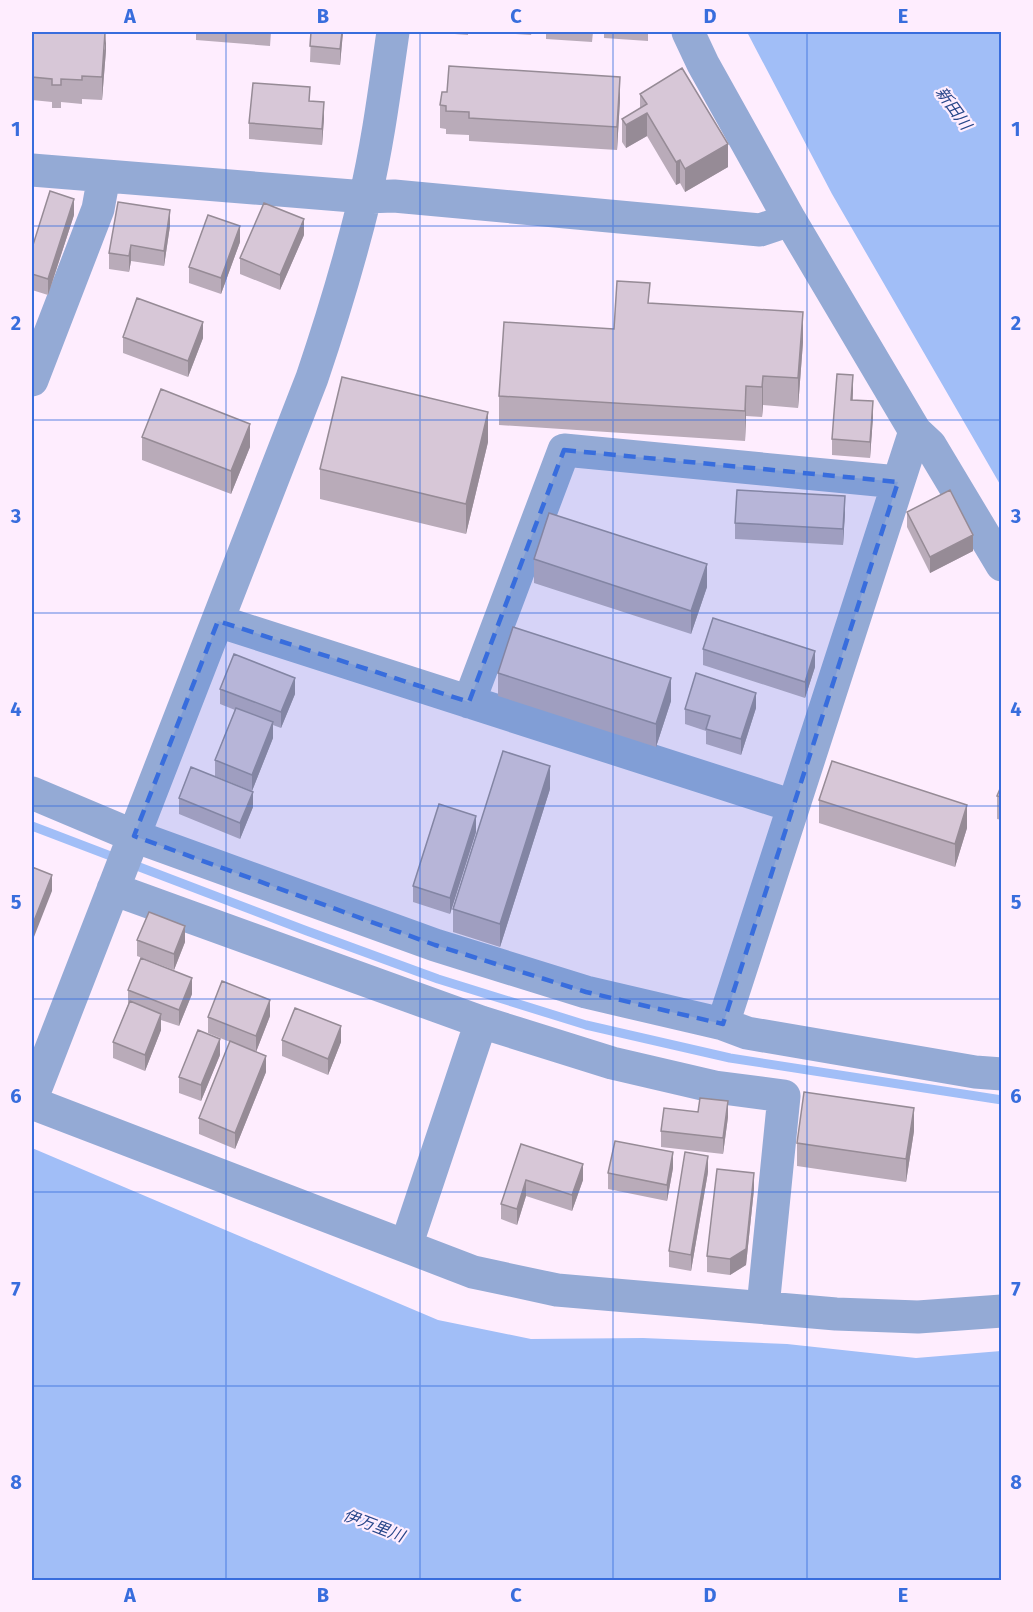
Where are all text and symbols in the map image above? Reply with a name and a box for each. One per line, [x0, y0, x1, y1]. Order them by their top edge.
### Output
text: A [123, 4, 137, 28]
text: B [317, 4, 329, 28]
text: C [510, 4, 522, 28]
text: D [703, 4, 717, 28]
text: E [898, 4, 908, 28]
water label: 新田川 [932, 83, 977, 135]
text: 1 [11, 117, 21, 141]
text: 1 [1011, 117, 1021, 141]
text: 2 [11, 311, 21, 335]
text: 2 [1011, 311, 1021, 335]
text: 3 [10, 504, 21, 528]
text: 3 [1010, 504, 1021, 528]
text: 4 [10, 697, 22, 721]
text: 4 [1010, 697, 1022, 721]
text: 5 [11, 890, 22, 914]
text: 5 [1011, 890, 1022, 914]
text: 6 [10, 1084, 22, 1108]
text: 6 [1010, 1084, 1022, 1108]
text: 7 [11, 1277, 21, 1301]
text: 7 [1011, 1277, 1021, 1301]
text: 8 [10, 1470, 22, 1494]
text: 8 [1010, 1470, 1022, 1494]
water label: 伊万里川 [341, 1505, 409, 1547]
text: A [123, 1583, 137, 1607]
text: B [317, 1583, 329, 1607]
text: C [510, 1583, 522, 1607]
text: D [703, 1583, 717, 1607]
text: E [898, 1583, 908, 1607]

